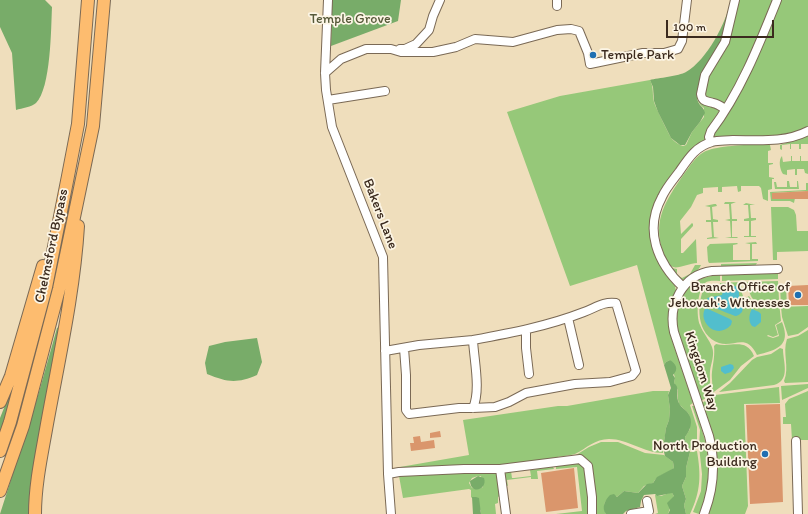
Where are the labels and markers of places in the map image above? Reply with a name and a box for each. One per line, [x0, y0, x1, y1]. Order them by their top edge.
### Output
place label: Temple Park [601, 47, 674, 63]
marker: Temple Park [588, 50, 598, 60]
place label: Branch Office of Jehovah's Witnesses [668, 279, 790, 312]
marker: Branch Office of Jehovah's Witnesses [793, 290, 803, 300]
place label: North Production Building [653, 438, 757, 470]
marker: North Production Building [760, 449, 770, 459]

